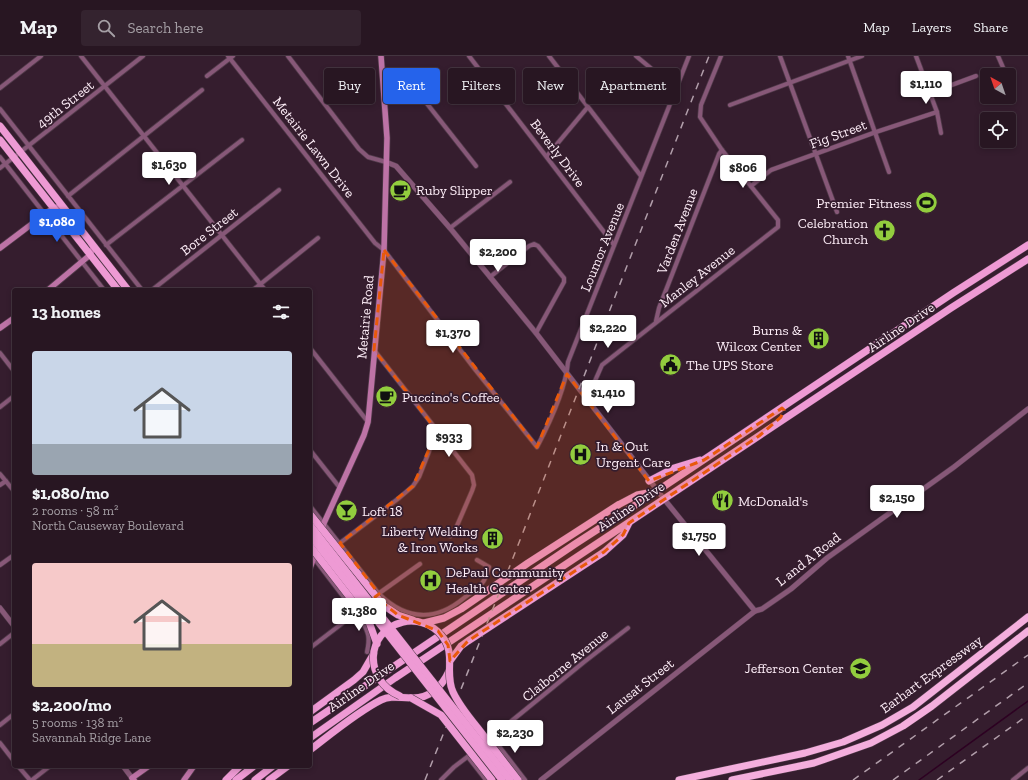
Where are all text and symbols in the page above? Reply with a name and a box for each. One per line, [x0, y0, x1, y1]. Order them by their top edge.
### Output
search box [81, 10, 361, 46]
text: Map [20, 16, 57, 39]
icon: search [95, 17, 117, 39]
text: Search here [127, 19, 203, 37]
text: Map [863, 19, 890, 36]
text: Layers [912, 19, 951, 36]
text: Share [973, 19, 1008, 36]
chip: Buy [324, 68, 375, 104]
chip: Rent [383, 68, 440, 104]
chip: Filters [448, 68, 515, 104]
chip: New [523, 68, 578, 104]
chip: Apartment [586, 68, 680, 104]
north arrow [980, 68, 1016, 104]
map controls [980, 68, 1016, 148]
pin: $1,110 [893, 71, 959, 105]
street label: 49th Street [33, 76, 98, 132]
text: $1,110 [910, 76, 942, 91]
street label: Metairie Lawn Drive [269, 94, 358, 201]
button: locate [980, 112, 1016, 148]
street label: Beverly Drive [527, 116, 589, 191]
street label: Fig Street [807, 116, 870, 153]
pin: $1,630 [136, 152, 202, 186]
pin: $806 [719, 155, 767, 189]
text: $1,630 [151, 157, 187, 172]
text: $806 [729, 160, 757, 175]
cafe icon: Ruby Slipper [388, 177, 414, 203]
place label: Ruby Slipper [416, 182, 493, 199]
street label: Varden Avenue [653, 186, 702, 277]
sports icon: Premier Fitness [914, 190, 940, 216]
place label: Premier Fitness [816, 195, 912, 212]
street label: Loumor Avenue [577, 200, 628, 294]
street label: Bore Street [177, 203, 242, 259]
pin: $1,080 [24, 209, 90, 243]
text: $1,080 [39, 214, 75, 229]
place label: Celebration Church [798, 215, 868, 248]
church icon: Celebration Church [871, 218, 897, 244]
pin: $2,200 [465, 239, 531, 273]
street label: Manley Avenue [656, 241, 739, 311]
text: $2,200 [479, 244, 517, 259]
street label: Metairie Road [353, 274, 378, 360]
street label: Airline Drive [865, 299, 938, 356]
icon: filters [270, 301, 292, 323]
text: 13 homes [32, 302, 101, 322]
pin: $2,220 [575, 315, 641, 349]
pin: $1,370 [420, 320, 486, 354]
text: $2,220 [589, 320, 627, 335]
place label: Burns & Wilcox Center [716, 322, 802, 355]
text: $1,370 [435, 325, 471, 340]
building icon: Burns & Wilcox Center [805, 325, 831, 351]
public building icon: The UPS Store [657, 352, 683, 378]
place label: The UPS Store [686, 357, 774, 374]
icon: home [126, 377, 198, 449]
pin: $1,410 [575, 380, 641, 414]
cafe icon: Puccino's Coffee [374, 384, 400, 410]
text: $1,410 [591, 385, 625, 400]
place label: Puccino's Coffee [402, 389, 500, 406]
pin: $933 [425, 424, 473, 458]
text: $933 [435, 429, 463, 444]
place label: In & Out Urgent Care [596, 438, 671, 471]
hospital icon: In & Out Urgent Care [568, 441, 594, 467]
street label: Airline Drive [595, 478, 668, 535]
text: $1,080/mo [32, 483, 109, 503]
pin: $2,150 [864, 485, 930, 519]
restaurant icon: McDonald's [710, 488, 736, 514]
text: $2,150 [879, 490, 915, 505]
place label: McDonald's [738, 493, 808, 510]
bar icon: Loft 18 [333, 498, 359, 524]
text: 2 rooms · 58 m² [32, 503, 118, 518]
place label: Loft 18 [362, 503, 403, 520]
text: North Causeway Boulevard [32, 518, 184, 533]
place label: Liberty Welding & Iron Works [382, 523, 478, 556]
pin: $1,750 [666, 523, 732, 557]
building icon: Liberty Welding & Iron Works [480, 526, 506, 552]
text: $1,750 [682, 528, 716, 543]
street label: L and A Road [773, 529, 844, 590]
place label: DePaul Community Health Center [446, 564, 565, 597]
hospital icon: DePaul Community Health Center [418, 567, 444, 593]
icon: home [126, 589, 198, 661]
pin: $1,380 [326, 598, 392, 632]
text: $1,380 [341, 603, 377, 618]
street label: Claiborne Avenue [519, 625, 612, 705]
street label: Earhart Expressway [877, 631, 986, 717]
street label: Lausat Street [603, 654, 678, 718]
school or university icon: Jefferson Center [847, 655, 873, 681]
street label: Airline Drive [325, 657, 398, 715]
place label: Jefferson Center [745, 660, 844, 677]
text: $2,200/mo [32, 695, 112, 715]
text: 5 rooms · 138 m² [32, 715, 123, 730]
pin: $2,230 [482, 720, 548, 754]
text: $2,230 [496, 725, 534, 740]
text: Savannah Ridge Lane [32, 730, 151, 745]

